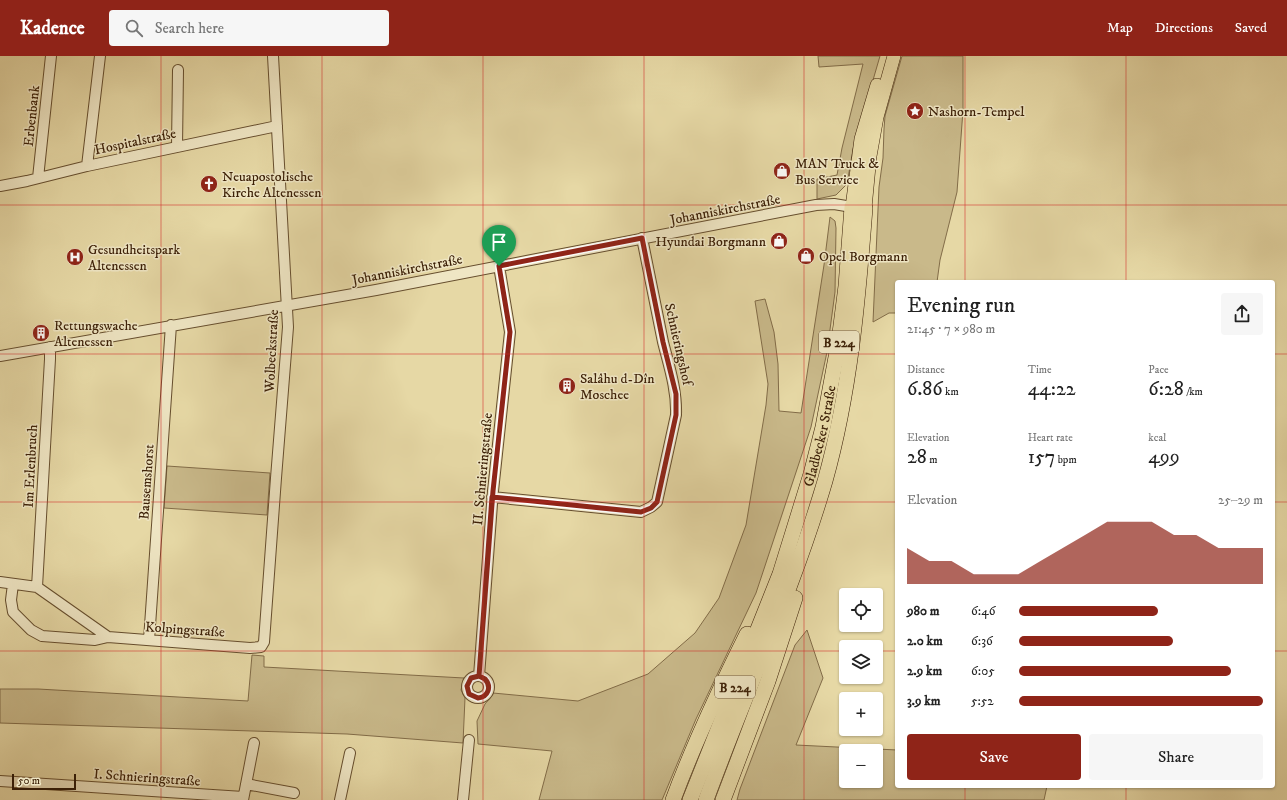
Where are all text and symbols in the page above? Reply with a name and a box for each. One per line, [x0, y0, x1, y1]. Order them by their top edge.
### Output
search box [109, 10, 389, 46]
text: Kadence [20, 17, 85, 40]
icon: search [123, 17, 145, 39]
text: Search here [155, 19, 224, 38]
text: Map [1107, 19, 1133, 37]
text: Directions [1155, 19, 1213, 37]
text: Saved [1235, 19, 1267, 37]
street label: Erbenbank [20, 85, 44, 148]
place icon: Nashorn-Tempel [905, 101, 925, 121]
place label: Nashorn-Tempel [928, 103, 1025, 121]
street label: Hospitalstraße [93, 125, 178, 159]
place label: MAN Truck & Bus Service [795, 155, 879, 189]
shop icon: MAN Truck & Bus Service [772, 161, 792, 181]
place label: Neuapostolische Kirche Altenessen [222, 168, 322, 202]
church icon: Neuapostolische Kirche Altenessen [199, 174, 219, 194]
street label: Johanniskirchstraße [667, 190, 782, 230]
pin [482, 225, 516, 266]
icon: arrive [488, 231, 510, 253]
shop icon: Hyundai Borgmann [769, 231, 789, 251]
place label: Hyundai Borgmann [656, 233, 767, 251]
place label: Gesundheitspark Altenessen [88, 241, 180, 275]
shop icon: Opel Borgmann [796, 246, 816, 266]
hospital icon: Gesundheitspark Altenessen [65, 247, 85, 267]
place label: Opel Borgmann [819, 248, 908, 266]
street label: Johanniskirchstraße [349, 250, 464, 290]
text: Evening run [907, 292, 1015, 319]
button: share [1221, 293, 1263, 335]
street label: Schnieringshof [660, 301, 697, 389]
street label: Wolbeckstraße [261, 309, 283, 394]
place label: Rettungswache Altenessen [54, 317, 138, 351]
text: 21:45 · 7 × 980 m [907, 321, 995, 337]
building icon: Rettungswache Altenessen [31, 323, 51, 343]
road number: B 224 [819, 331, 859, 353]
text: Distance [907, 363, 945, 377]
text: Time [1028, 363, 1052, 377]
text: Pace [1148, 363, 1169, 377]
place label: Salâhu d-Dîn Moschee [580, 370, 655, 404]
building icon: Salâhu d-Dîn Moschee [557, 376, 577, 396]
text: 6.86 [907, 377, 943, 402]
text: 44:22 [1028, 377, 1076, 402]
text: 6:28 [1148, 377, 1184, 402]
street label: Gladbecker Straße [800, 384, 841, 489]
text: km [943, 385, 959, 399]
text: /km [1184, 385, 1203, 399]
street label: II. Schnieringstraße [469, 412, 497, 526]
street label: Im Erlenbruch [20, 423, 42, 508]
text: Elevation [907, 431, 950, 445]
text: Heart rate [1028, 431, 1073, 445]
text: kcal [1148, 431, 1166, 445]
street label: Bausemshorst [135, 443, 159, 520]
text: 28 [907, 445, 927, 470]
text: 157 [1028, 445, 1055, 470]
text: 499 [1148, 445, 1180, 470]
text: m [927, 453, 937, 467]
text: bpm [1055, 453, 1077, 467]
text: Elevation [907, 492, 957, 508]
text: 25–29 m [1218, 492, 1263, 508]
map controls [839, 588, 883, 788]
button: locate [839, 588, 883, 632]
text: 980 m [907, 603, 940, 619]
text: 6:46 [971, 603, 995, 619]
street label: Kolpingstraße [144, 618, 226, 642]
text: 2.0 km [907, 633, 943, 649]
text: 6:36 [971, 633, 993, 649]
button: layers [839, 640, 883, 684]
text: 2.9 km [907, 663, 942, 679]
text: 6:05 [971, 663, 995, 679]
road number: B 224 [715, 676, 755, 698]
button: + [839, 692, 883, 736]
text: 3.9 km [907, 693, 940, 709]
text: 5:52 [971, 693, 994, 709]
button: Save [907, 734, 1081, 780]
button: Share [1089, 734, 1263, 780]
button: − [839, 744, 883, 788]
street label: I. Schnieringstraße [93, 765, 201, 791]
scale bar [12, 772, 76, 791]
text: 50 m [18, 774, 40, 788]

